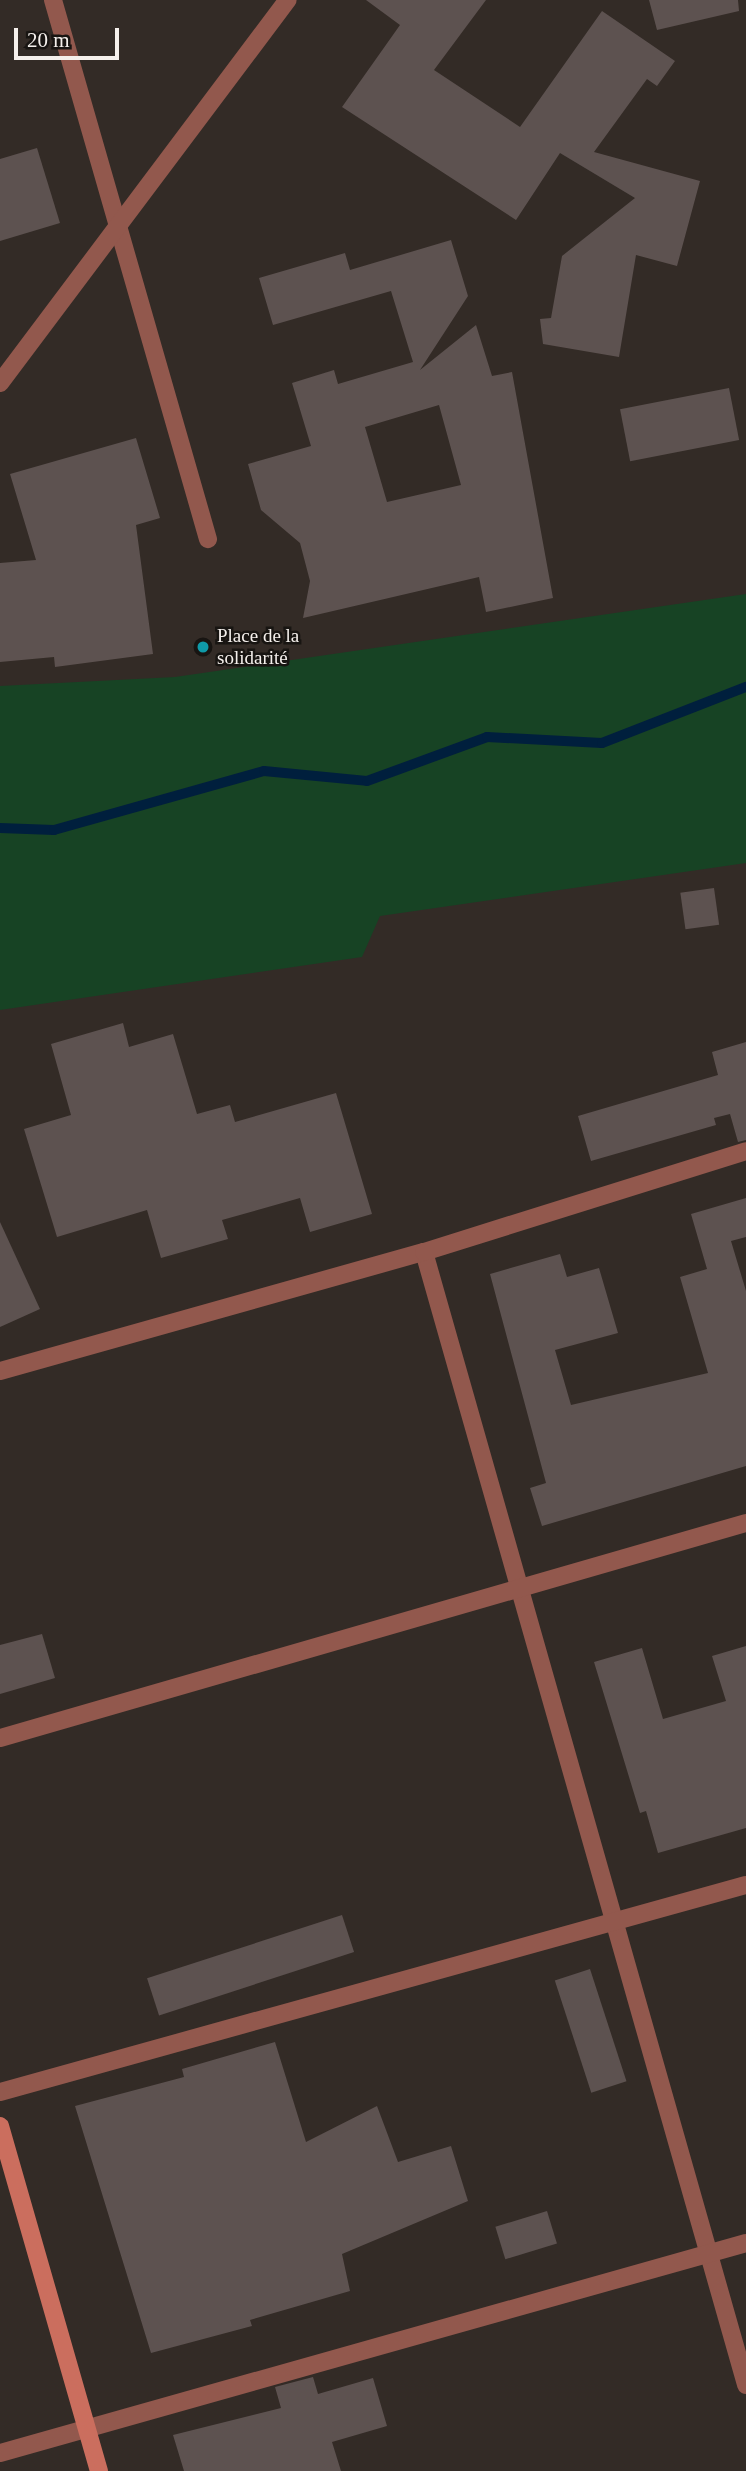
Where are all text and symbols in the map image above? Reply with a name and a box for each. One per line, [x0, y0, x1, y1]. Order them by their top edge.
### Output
scale bar [18, 14, 122, 58]
text: 20 m [27, 28, 70, 52]
place label: Place de la solidarité [217, 625, 299, 669]
marker: Place de la solidarité [195, 639, 211, 655]

